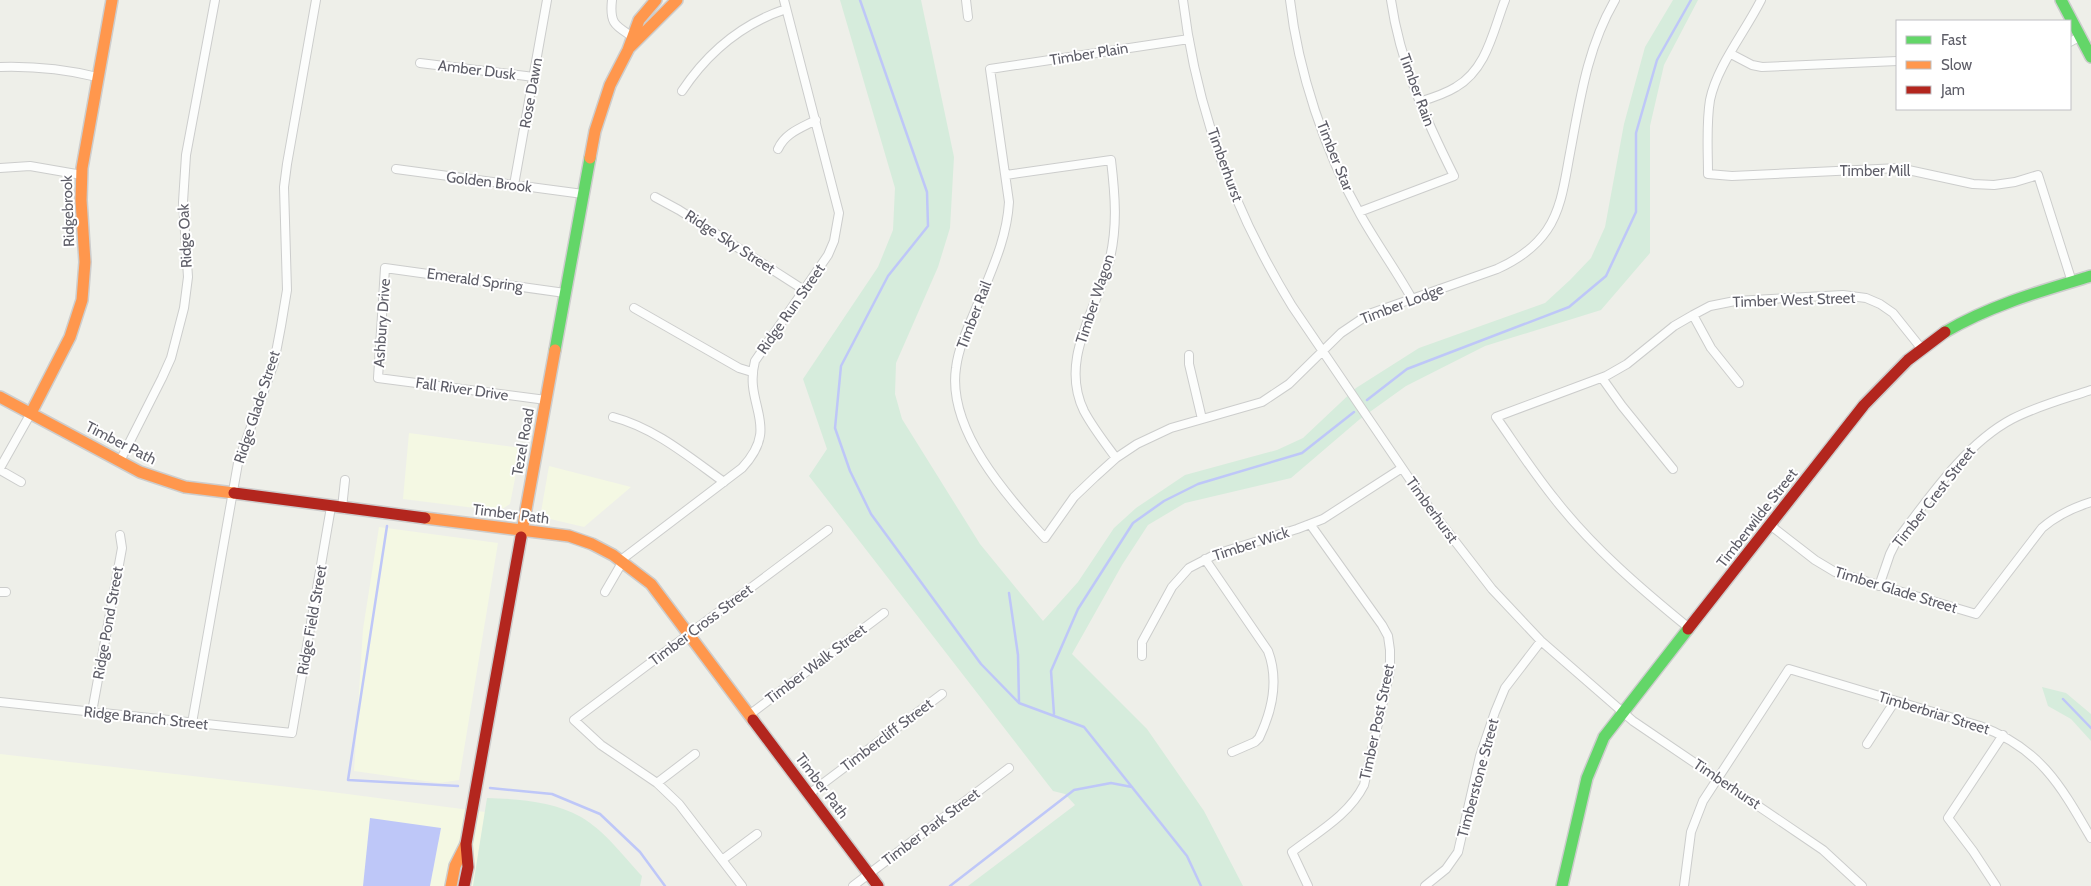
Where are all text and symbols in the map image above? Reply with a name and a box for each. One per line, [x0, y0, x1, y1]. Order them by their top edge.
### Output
legend [1896, 20, 2071, 110]
text: Fast [1941, 31, 1966, 49]
street label: Timber Plain [1049, 39, 1129, 69]
street label: Timber Rain [1396, 51, 1438, 129]
street label: Amber Dusk [437, 56, 517, 84]
street label: Rose Dawn [516, 56, 546, 130]
text: Slow [1941, 56, 1972, 74]
text: Jam [1940, 81, 1965, 99]
street label: Timber Star [1313, 118, 1357, 194]
street label: Timberhurst [1203, 126, 1247, 204]
street label: Timber Mill [1840, 162, 1911, 180]
street label: Golden Brook [445, 168, 533, 196]
street label: Ridgebrook [58, 175, 78, 247]
street label: Ridge Oak [174, 203, 196, 269]
street label: Ridge Sky Street [682, 206, 778, 278]
street label: Timber Wagon [1072, 252, 1118, 346]
street label: Ridge Run Street [753, 260, 829, 358]
street label: Emerald Spring [426, 264, 525, 296]
street label: Ashbury Drive [370, 278, 394, 368]
street label: Timber Rail [953, 278, 995, 351]
street label: Timber Lodge [1358, 280, 1446, 328]
street label: Timber West Street [1732, 289, 1856, 311]
street label: Ridge Glade Street [230, 348, 284, 466]
street label: Fall River Drive [414, 374, 510, 404]
street label: Tezel Road [508, 407, 538, 477]
street label: Timber Path [83, 418, 159, 468]
street label: Timber Crest Street [1889, 443, 1979, 551]
street label: Timberwilde Street [1713, 465, 1801, 571]
street label: Timberhurst [1402, 474, 1462, 546]
street label: Timber Path [472, 500, 550, 528]
street label: Timber Wick [1211, 523, 1292, 565]
street label: Timber Glade Street [1833, 563, 1959, 617]
street label: Ridge Field Street [293, 564, 331, 676]
street label: Ridge Pond Street [89, 565, 127, 681]
street label: Timber Cross Street [646, 580, 756, 670]
street label: Timber Walk Street [762, 620, 870, 708]
street label: Timber Post Street [1356, 662, 1398, 782]
street label: Timberbriar Street [1876, 688, 1992, 738]
street label: Timbercliff Street [838, 695, 936, 775]
street label: Ridge Branch Street [83, 703, 209, 733]
street label: Timberstone Street [1453, 717, 1503, 839]
street label: Timber Path [792, 750, 852, 822]
street label: Timberhurst [1690, 755, 1764, 813]
street label: Timber Park Street [879, 785, 983, 869]

